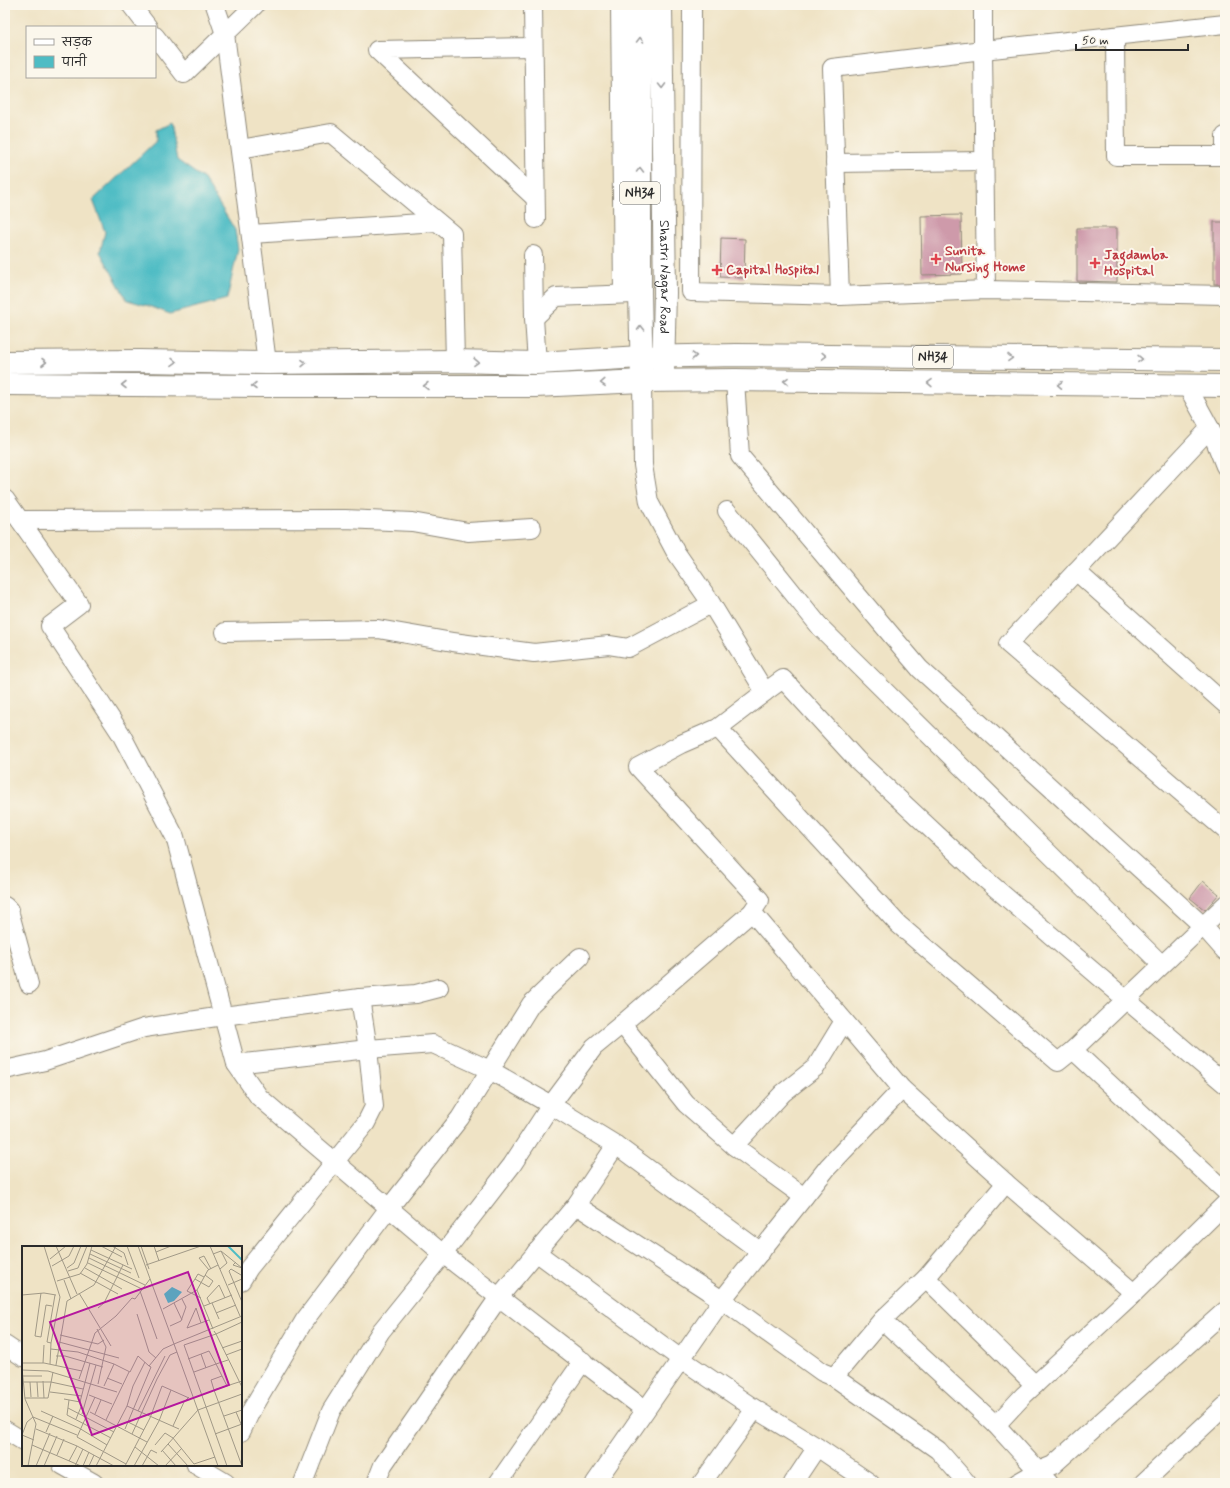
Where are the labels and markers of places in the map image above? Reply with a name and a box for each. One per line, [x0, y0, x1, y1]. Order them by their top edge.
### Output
place label: Sunita Nursing Home [945, 242, 1026, 279]
place label: Jagdamba Hospital [1104, 246, 1168, 280]
marker: Sunita Nursing Home [930, 253, 942, 265]
marker: Jagdamba Hospital [1089, 257, 1101, 269]
place label: Capital Hospital [726, 261, 819, 279]
marker: Capital Hospital [711, 264, 723, 276]

